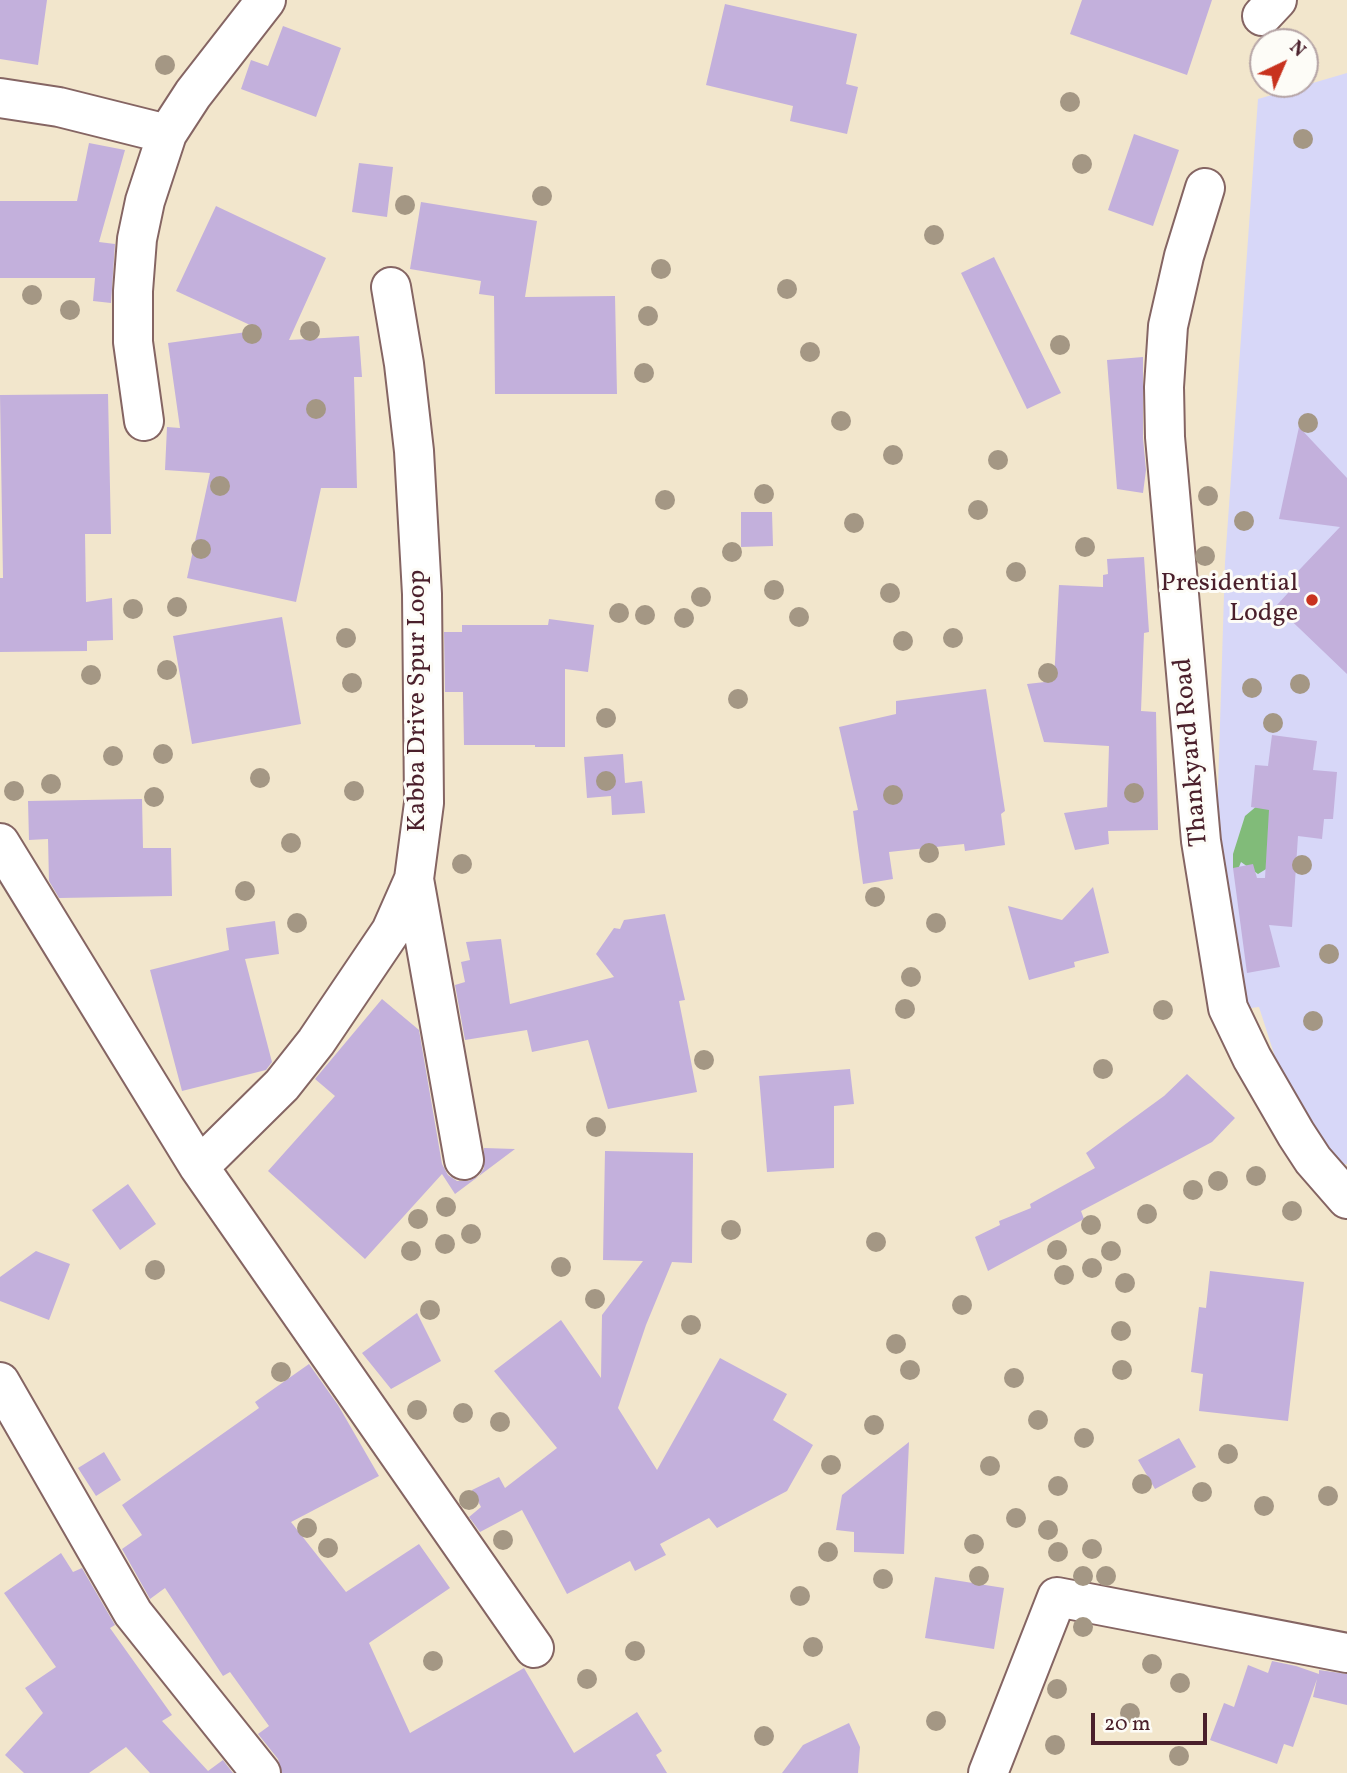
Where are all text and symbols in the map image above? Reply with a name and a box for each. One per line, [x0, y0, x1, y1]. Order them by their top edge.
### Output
north arrow [1249, 28, 1319, 98]
text: N [1283, 35, 1311, 63]
place label: Presidential Lodge [1161, 569, 1298, 630]
street label: Kabba Drive Spur Loop [403, 570, 435, 832]
marker: Presidential Lodge [1304, 592, 1320, 608]
street label: Thankyard Road [1169, 656, 1217, 848]
scale bar [1095, 1700, 1210, 1744]
text: 20 m [1104, 1710, 1150, 1739]

